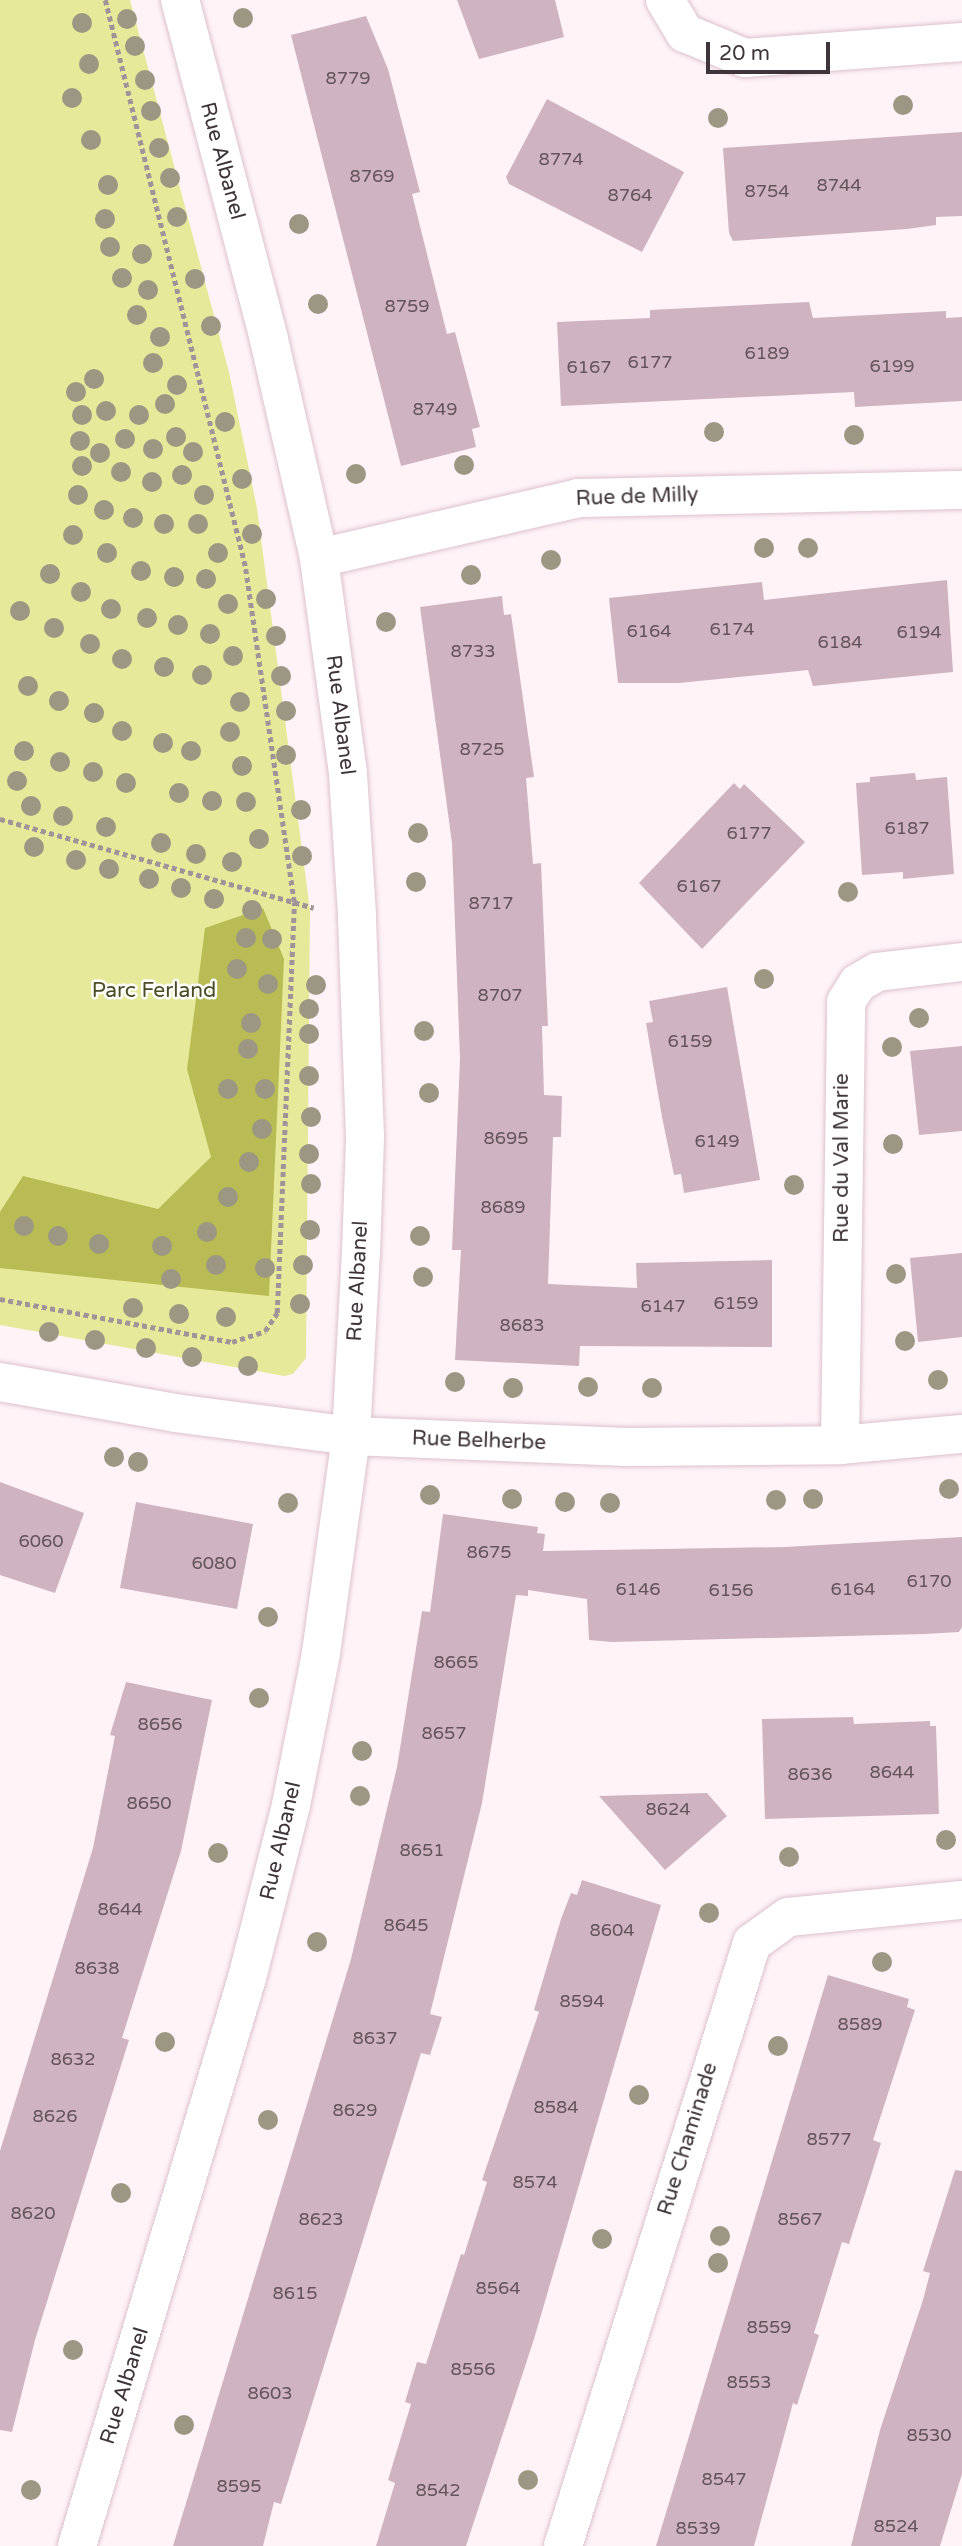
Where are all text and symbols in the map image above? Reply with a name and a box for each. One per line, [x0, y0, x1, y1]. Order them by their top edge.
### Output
scale bar [710, 28, 834, 72]
text: 20 m [719, 41, 770, 66]
house number: 8779 [325, 67, 371, 89]
street label: Rue Albanel [194, 99, 250, 223]
house number: 8774 [538, 148, 584, 170]
house number: 8769 [349, 165, 395, 187]
house number: 8744 [816, 174, 862, 196]
house number: 8754 [744, 180, 790, 202]
house number: 8764 [607, 184, 653, 206]
house number: 8759 [384, 295, 430, 317]
house number: 6189 [744, 342, 790, 364]
house number: 6177 [627, 351, 673, 373]
house number: 6199 [869, 355, 915, 377]
house number: 6167 [566, 356, 612, 378]
house number: 8749 [412, 398, 458, 420]
street label: Rue de Milly [575, 482, 699, 512]
house number: 6174 [709, 618, 755, 640]
house number: 6164 [626, 620, 672, 642]
house number: 6194 [896, 621, 942, 643]
house number: 6184 [817, 631, 863, 653]
house number: 8733 [450, 640, 496, 662]
street label: Rue Albanel [320, 654, 360, 776]
house number: 8725 [459, 738, 505, 760]
house number: 6187 [884, 817, 930, 839]
house number: 6177 [726, 822, 772, 844]
house number: 6167 [676, 875, 722, 897]
house number: 8717 [468, 892, 514, 914]
park label: Parc Ferland [92, 978, 216, 1004]
house number: 8707 [477, 984, 523, 1006]
house number: 6159 [667, 1030, 713, 1052]
street label: Rue du Val Marie [829, 1073, 855, 1243]
house number: 8695 [483, 1127, 529, 1149]
house number: 6149 [694, 1130, 740, 1152]
house number: 8689 [480, 1196, 526, 1218]
street label: Rue Albanel [342, 1220, 374, 1342]
house number: 6159 [713, 1292, 759, 1314]
house number: 6147 [640, 1295, 686, 1317]
house number: 8683 [499, 1314, 545, 1336]
street label: Rue Belherbe [411, 1426, 547, 1456]
house number: 6060 [18, 1530, 64, 1552]
house number: 8675 [466, 1541, 512, 1563]
house number: 6080 [191, 1552, 237, 1574]
house number: 6170 [906, 1570, 952, 1592]
house number: 6146 [615, 1578, 661, 1600]
house number: 6164 [830, 1578, 876, 1600]
house number: 6156 [708, 1579, 754, 1601]
house number: 8665 [433, 1651, 479, 1673]
house number: 8656 [137, 1713, 183, 1735]
house number: 8657 [421, 1722, 467, 1744]
house number: 8644 [869, 1761, 915, 1783]
house number: 8636 [787, 1763, 833, 1785]
street label: Rue Albanel [255, 1779, 307, 1903]
house number: 8650 [126, 1792, 172, 1814]
house number: 8624 [645, 1798, 691, 1820]
house number: 8651 [399, 1839, 445, 1861]
house number: 8644 [97, 1898, 143, 1920]
house number: 8645 [383, 1914, 429, 1936]
house number: 8604 [589, 1919, 635, 1941]
house number: 8638 [74, 1957, 120, 1979]
house number: 8594 [559, 1990, 605, 2012]
house number: 8589 [837, 2013, 883, 2035]
house number: 8637 [352, 2027, 398, 2049]
house number: 8632 [50, 2048, 96, 2070]
street label: Rue Chaminade [653, 2060, 723, 2218]
house number: 8584 [533, 2096, 579, 2118]
house number: 8629 [332, 2099, 378, 2121]
house number: 8626 [32, 2105, 78, 2127]
house number: 8577 [806, 2128, 852, 2150]
house number: 8574 [512, 2171, 558, 2193]
house number: 8620 [10, 2202, 56, 2224]
house number: 8623 [298, 2208, 344, 2230]
house number: 8567 [777, 2208, 823, 2230]
house number: 8564 [475, 2277, 521, 2299]
house number: 8615 [272, 2282, 318, 2304]
house number: 8559 [746, 2316, 792, 2338]
street label: Rue Albanel [95, 2325, 155, 2447]
house number: 8556 [450, 2358, 496, 2380]
house number: 8553 [726, 2371, 772, 2393]
house number: 8603 [247, 2382, 293, 2404]
house number: 8530 [906, 2424, 952, 2446]
house number: 8547 [701, 2468, 747, 2490]
house number: 8595 [216, 2475, 262, 2497]
house number: 8542 [415, 2479, 461, 2501]
house number: 8524 [873, 2515, 919, 2537]
house number: 8539 [675, 2517, 721, 2539]

